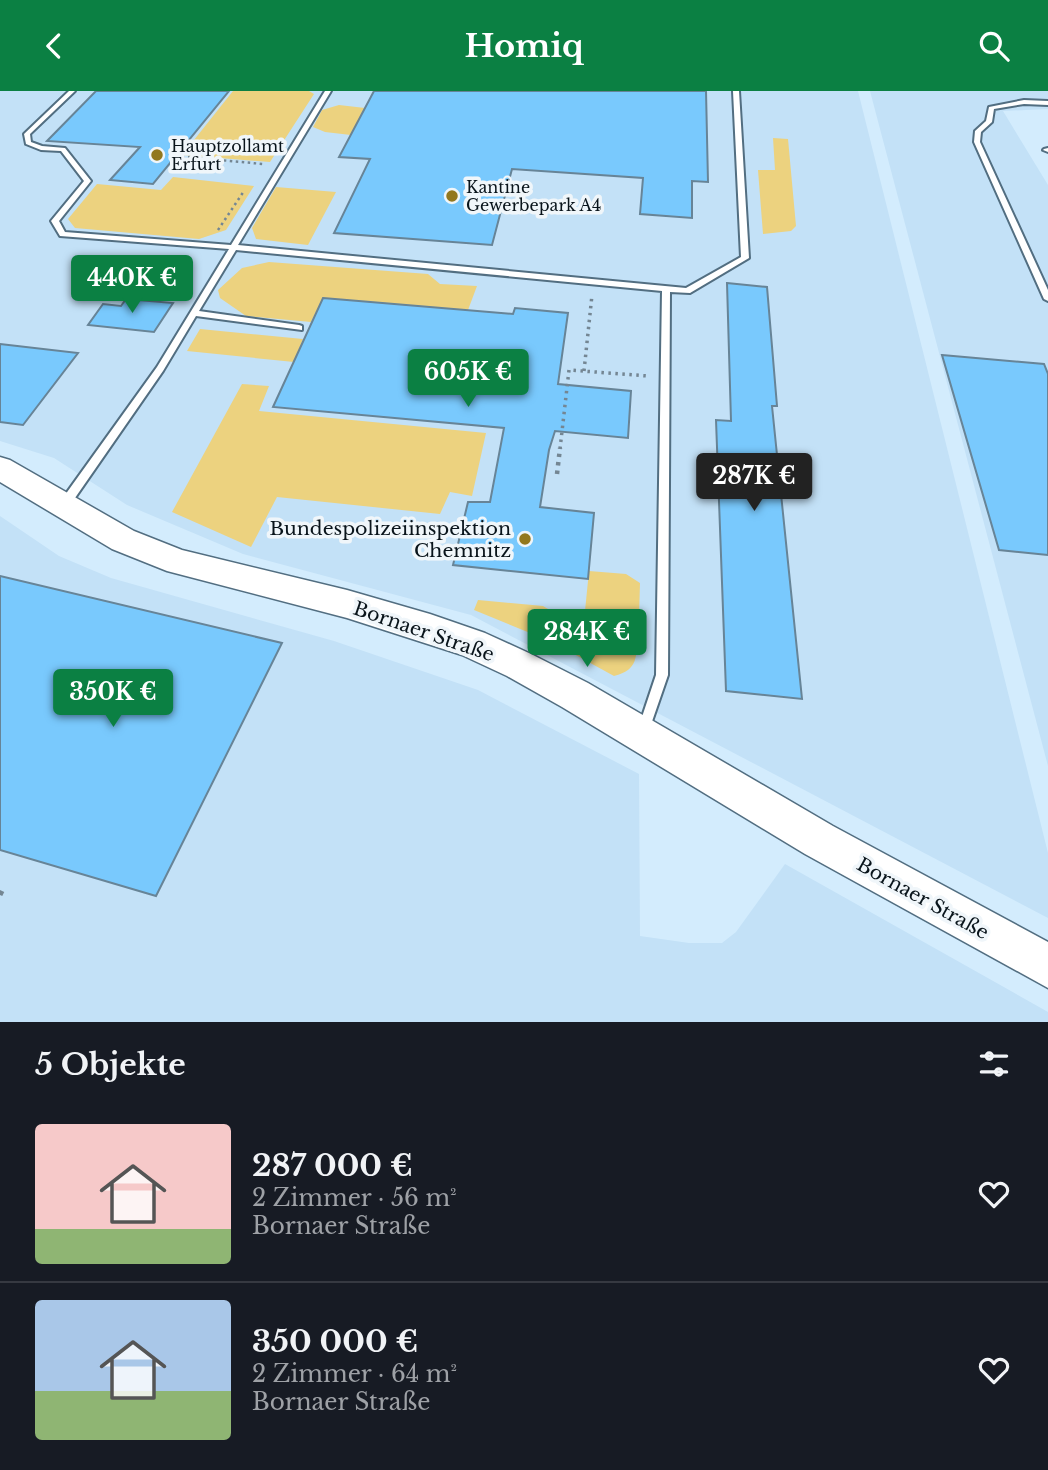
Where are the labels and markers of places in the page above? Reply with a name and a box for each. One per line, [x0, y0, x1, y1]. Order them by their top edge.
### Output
place label: Hauptzollamt Erfurt [171, 136, 284, 174]
marker: Hauptzollamt Erfurt [149, 147, 165, 163]
place label: Kantine Gewerbepark A4 [466, 177, 601, 215]
marker: Kantine Gewerbepark A4 [444, 188, 460, 204]
pin: 440K € [75, 255, 189, 315]
pin: 605K € [411, 349, 525, 409]
pin: 287K € [697, 453, 811, 513]
place label: Bundespolizeiinspektion Chemnitz [270, 517, 511, 562]
marker: Bundespolizeiinspektion Chemnitz [517, 531, 533, 547]
pin: 284K € [530, 609, 644, 669]
pin: 350K € [56, 669, 170, 729]

